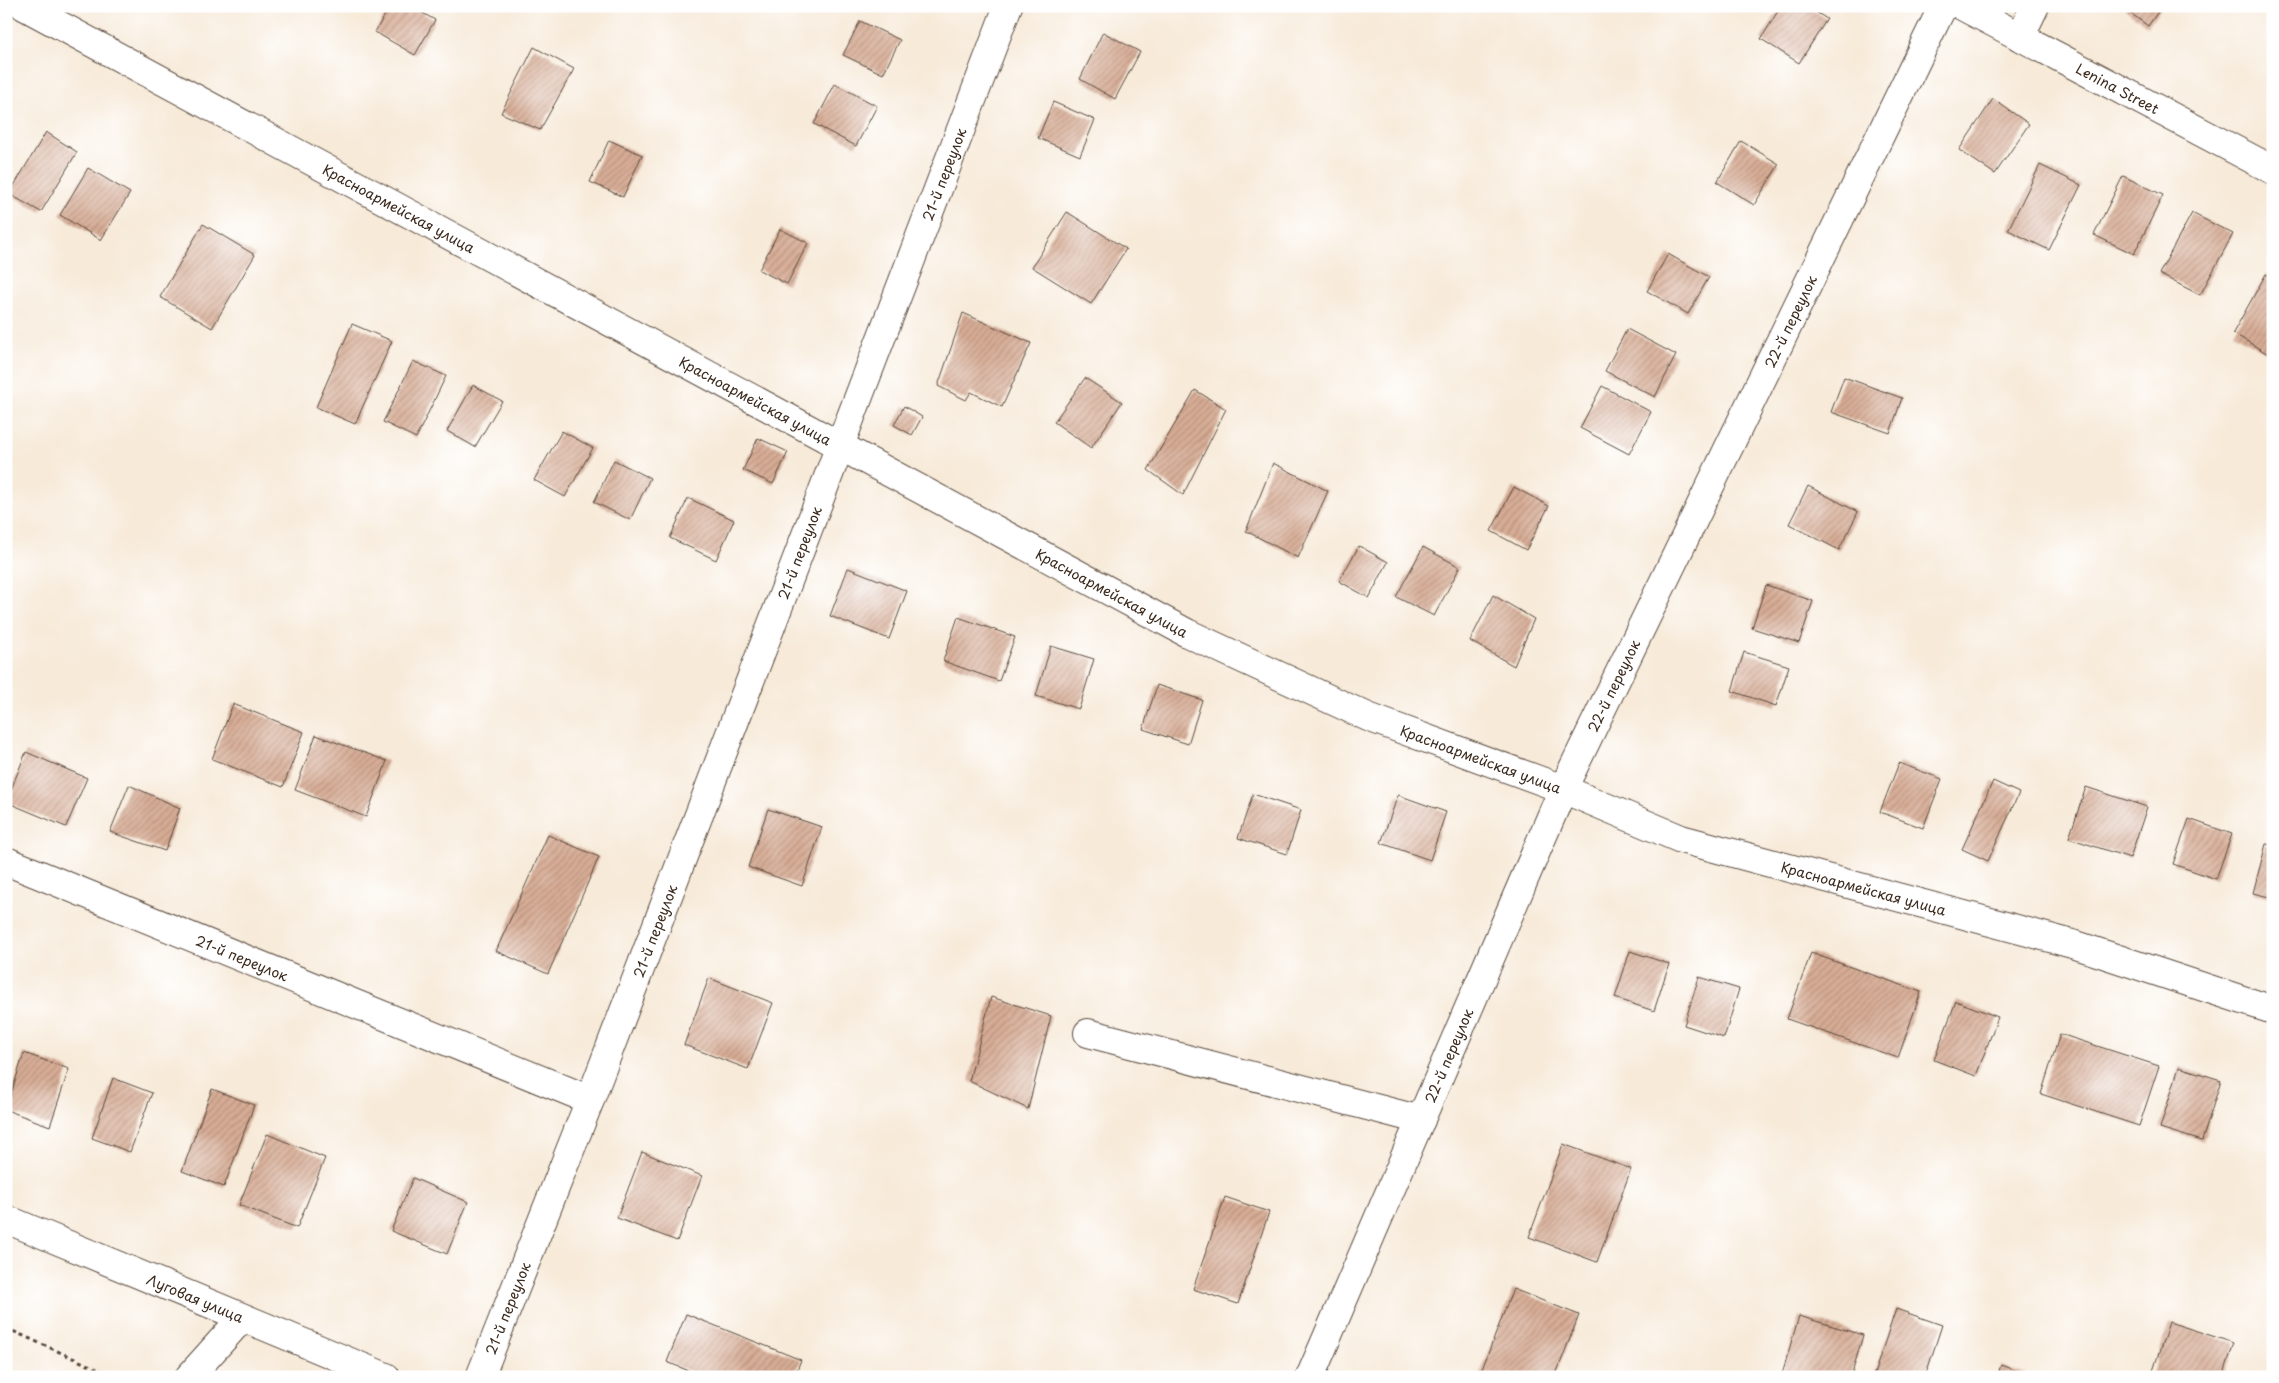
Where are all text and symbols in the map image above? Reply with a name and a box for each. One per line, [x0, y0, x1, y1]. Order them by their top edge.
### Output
street label: Lenina Street [2072, 57, 2163, 119]
street label: 21-й переулок [916, 124, 971, 224]
street label: Красноармейская улица [319, 159, 479, 258]
street label: 22-й переулок [1759, 271, 1822, 371]
street label: Красноармейская улица [676, 351, 835, 450]
street label: 21-й переулок [772, 502, 827, 602]
street label: Красноармейская улица [1032, 543, 1192, 642]
street label: 22-й переулок [1582, 635, 1645, 736]
street label: Красноармейская улица [1397, 719, 1564, 798]
street label: Красноармейская улица [1779, 856, 1949, 920]
street label: 21-й переулок [627, 881, 682, 981]
street label: 21-й переулок [193, 929, 292, 986]
street label: 22-й переулок [1419, 1004, 1478, 1106]
street label: 21-й переулок [479, 1258, 535, 1358]
street label: Луговая улица [144, 1268, 247, 1327]

